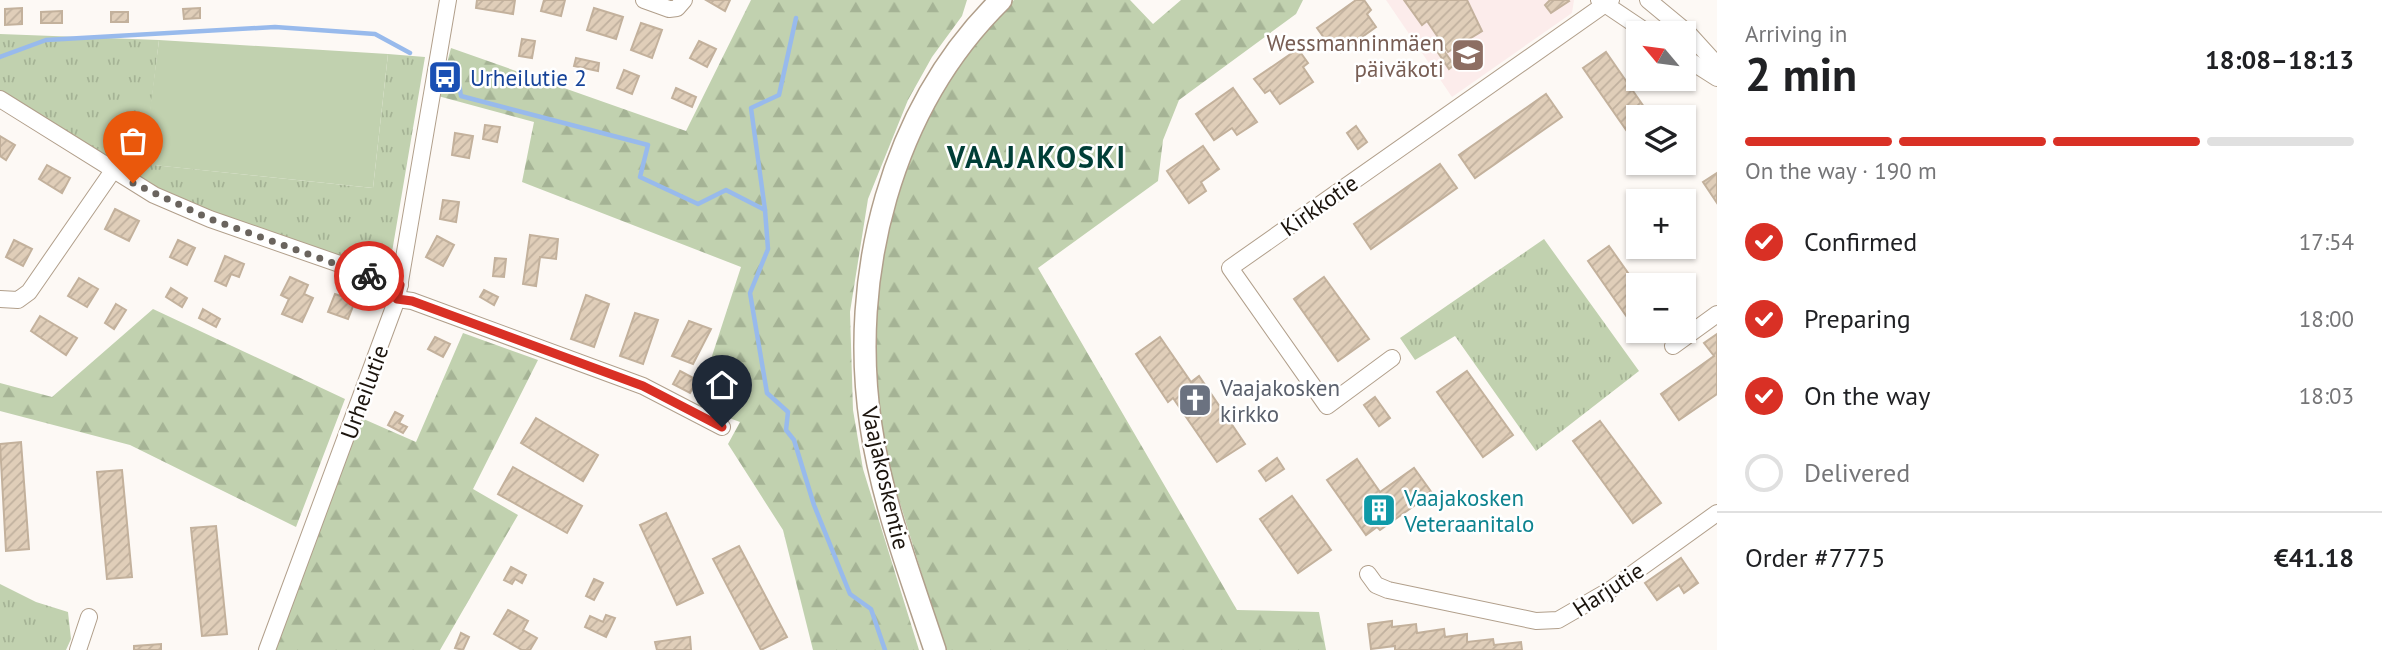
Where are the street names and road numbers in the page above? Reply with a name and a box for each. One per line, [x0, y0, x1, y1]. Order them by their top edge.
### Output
street label: Kirkkotie [1275, 168, 1363, 242]
street label: Urheilutie [334, 341, 394, 443]
street label: Vaajakoskentie [855, 403, 917, 552]
street label: Harjutie [1567, 555, 1649, 623]

